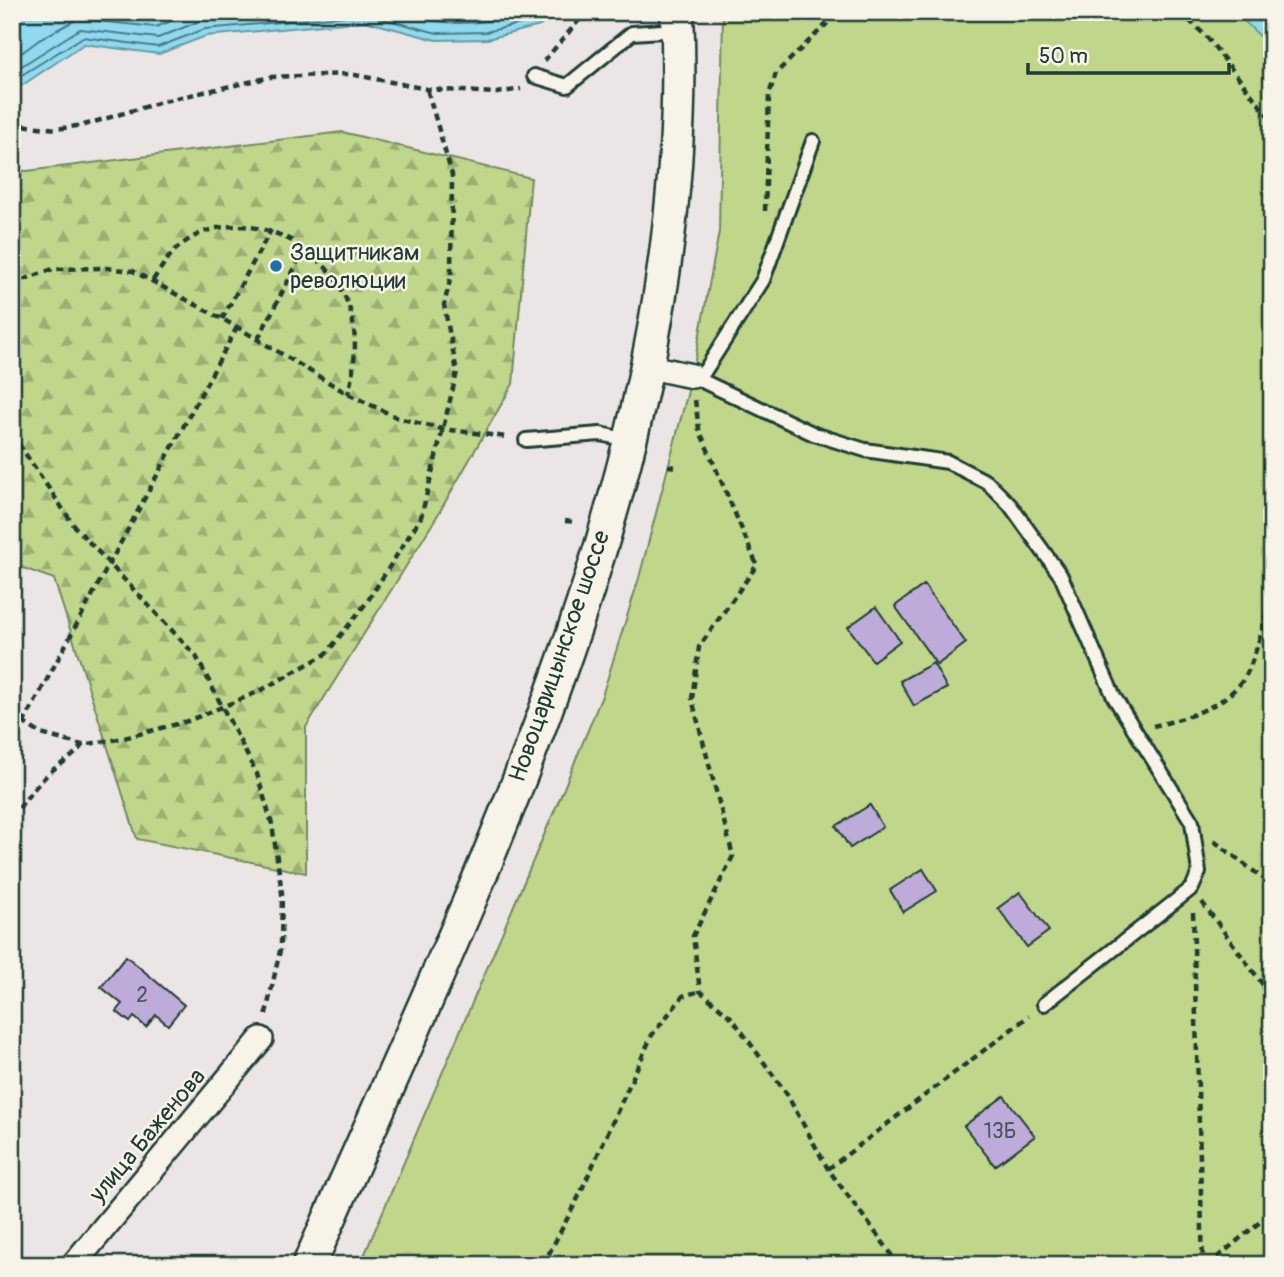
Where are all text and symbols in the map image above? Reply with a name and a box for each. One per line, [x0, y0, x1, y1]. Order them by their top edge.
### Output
scale bar [1028, 32, 1230, 76]
text: 50 m [1039, 43, 1088, 70]
place label: Защитникам революции [290, 238, 420, 295]
marker: Защитникам революции [268, 258, 284, 274]
street label: Новоцарицынское шоссе [503, 526, 616, 786]
house number: 2 [136, 982, 148, 1009]
street label: улица Баженова [82, 1063, 212, 1209]
house number: 13Б [984, 1118, 1016, 1145]

